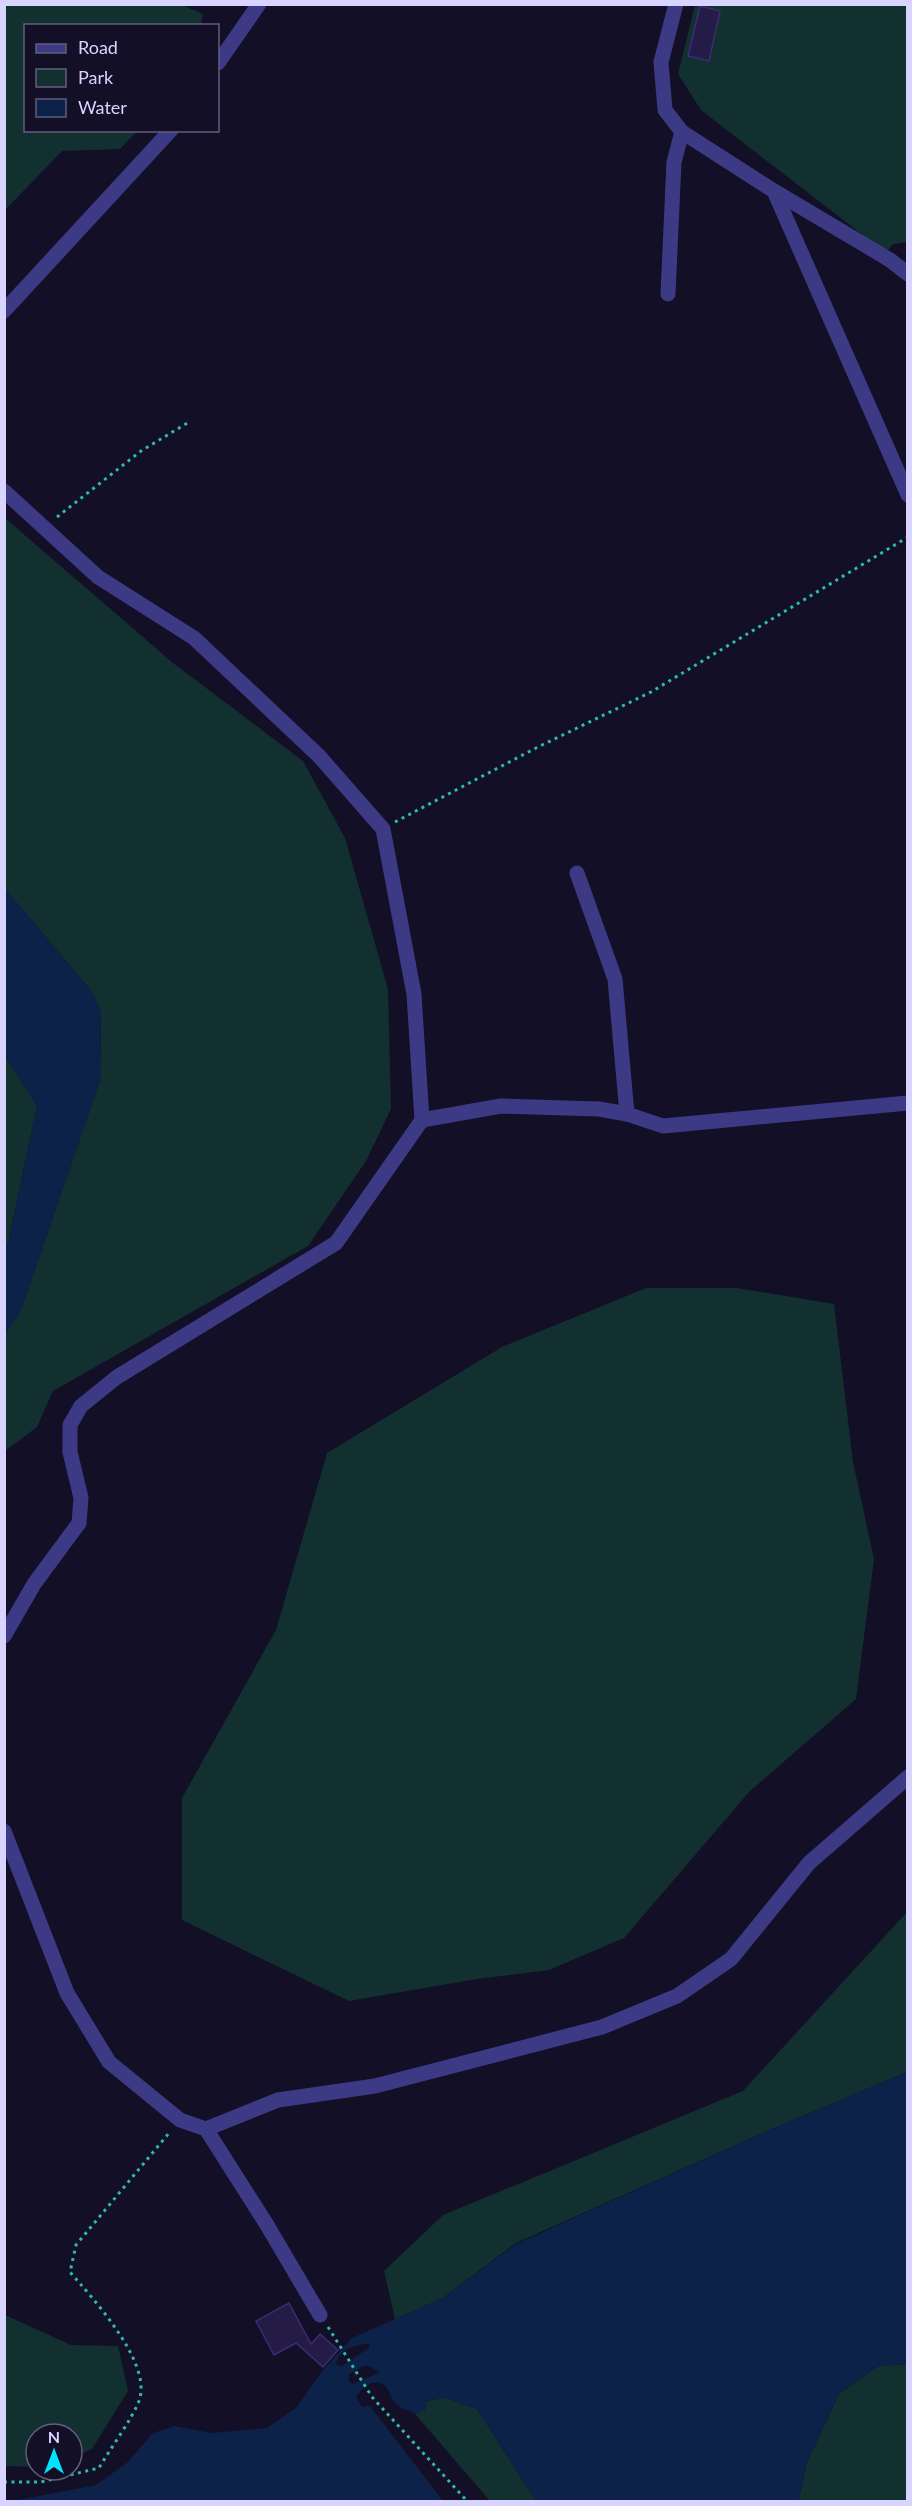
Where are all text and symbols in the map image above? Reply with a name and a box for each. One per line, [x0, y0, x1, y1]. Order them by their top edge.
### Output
legend [24, 24, 219, 132]
text: Road [78, 36, 118, 58]
text: Park [78, 66, 114, 88]
text: Water [78, 96, 127, 118]
north arrow [24, 2422, 84, 2482]
text: N [48, 2427, 60, 2446]

